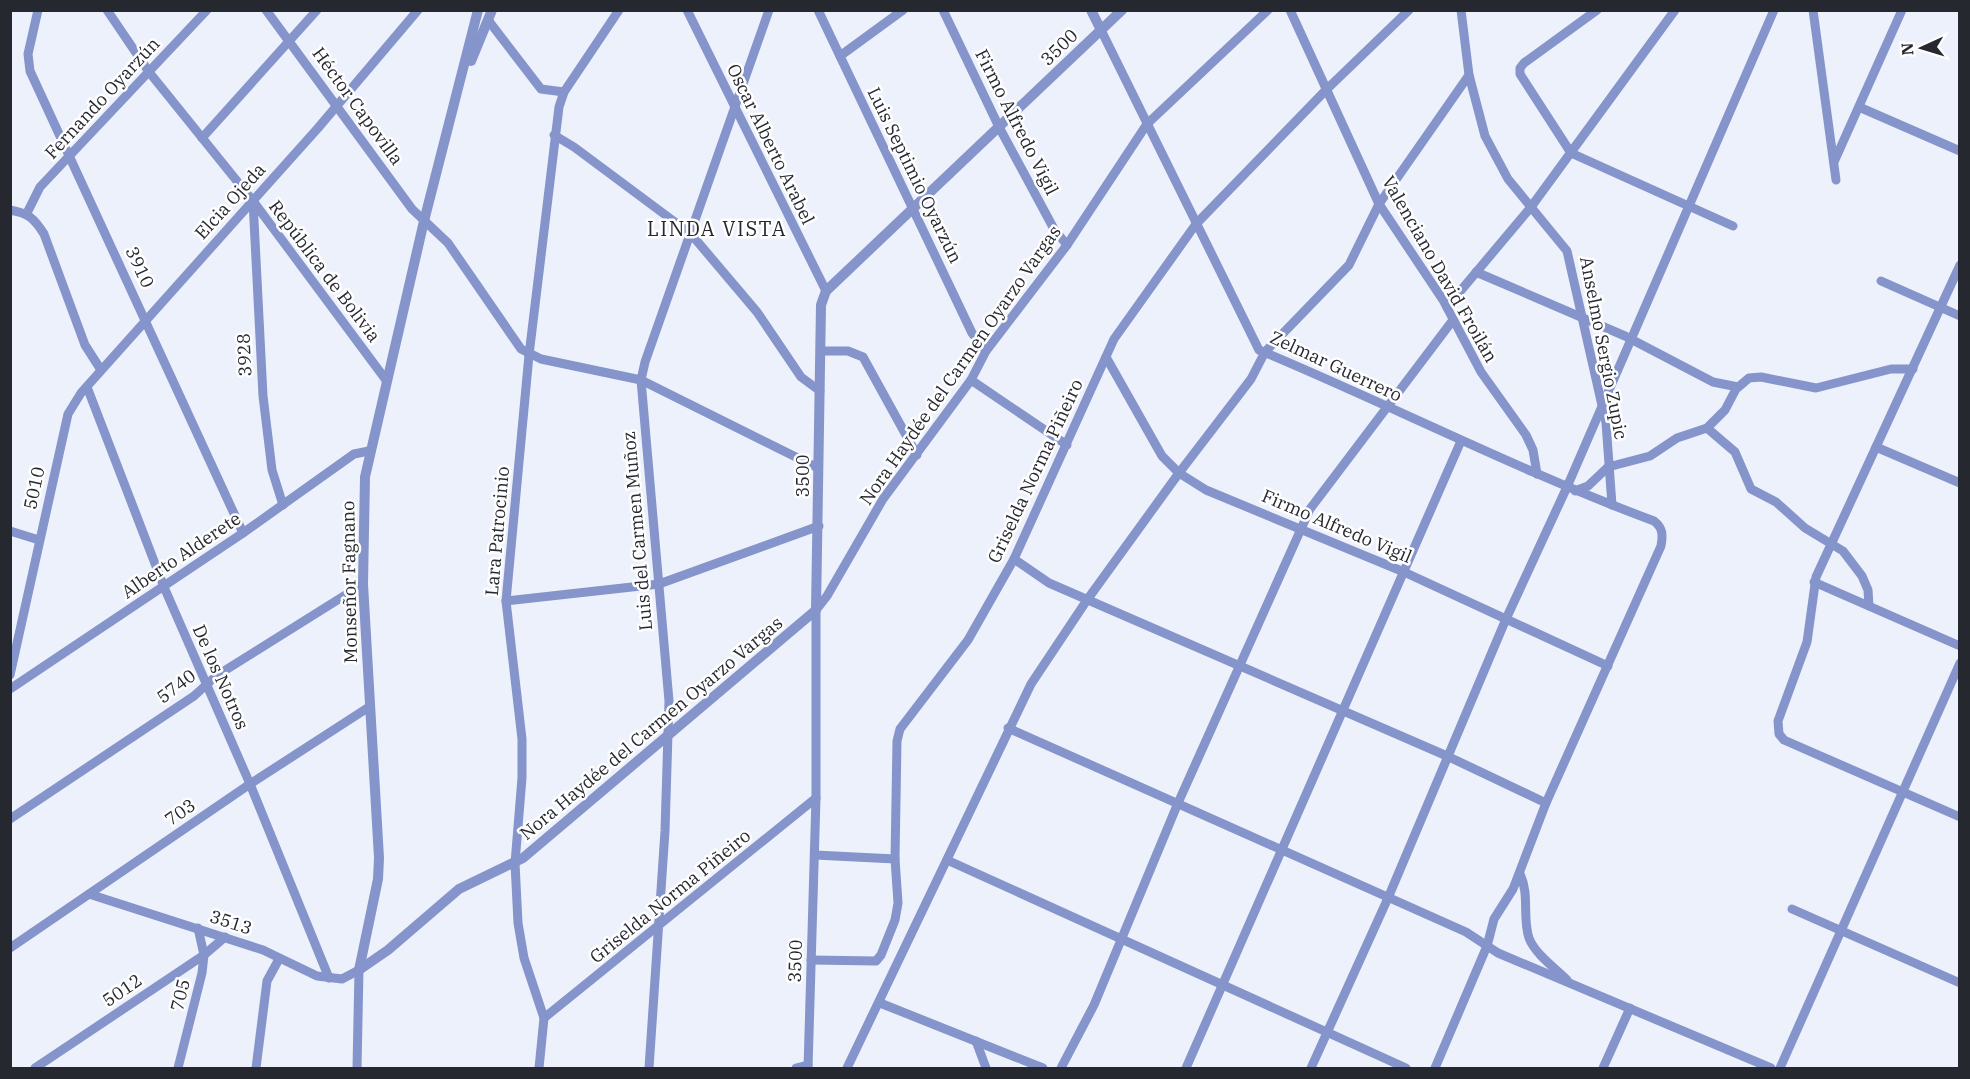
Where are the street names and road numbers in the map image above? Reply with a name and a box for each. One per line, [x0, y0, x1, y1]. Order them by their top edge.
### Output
street label: 3500 [1035, 24, 1083, 70]
street label: Fernando Oyarzún [40, 32, 164, 164]
street label: Héctor Capovilla [307, 43, 409, 170]
street label: Firmo Alfredo Vigil [970, 45, 1064, 199]
street label: Oscar Alberto Arabel [722, 60, 820, 228]
street label: Luis Septimio Oyarzún [862, 83, 968, 267]
street label: Elcia Ojeda [190, 158, 270, 244]
street label: Valenciano David Froilán [1377, 172, 1503, 366]
street label: República de Bolivia [264, 195, 386, 347]
street label: Nora Haydée del Carmen Oyarzo Vargas [854, 221, 1066, 509]
street label: 3910 [120, 243, 160, 291]
street label: Anselmo Sergio Zupic [1575, 255, 1633, 441]
street label: Zelmar Guerrero [1266, 325, 1406, 407]
street label: 3928 [231, 333, 257, 377]
street label: Griselda Norma Piñeiro [982, 375, 1088, 567]
street label: Luis del Carmen Muñoz [617, 431, 657, 631]
street label: 3500 [791, 454, 814, 498]
street label: 5010 [18, 464, 50, 512]
street label: Lara Patrocinio [480, 465, 514, 597]
street label: Firmo Alfredo Vigil [1258, 484, 1416, 568]
street label: Monseñor Fagnano [336, 500, 362, 664]
street label: Alberto Alderete [117, 507, 245, 603]
street label: Nora Haydée del Carmen Oyarzo Vargas [515, 611, 787, 845]
street label: De los Notros [188, 621, 254, 733]
street label: 5740 [152, 664, 200, 708]
street label: 703 [160, 793, 200, 831]
street label: Griselda Norma Piñeiro [585, 824, 755, 968]
street label: 3513 [207, 904, 255, 940]
street label: 3500 [783, 939, 807, 983]
street label: 5012 [98, 968, 146, 1012]
street label: 705 [165, 976, 195, 1014]

